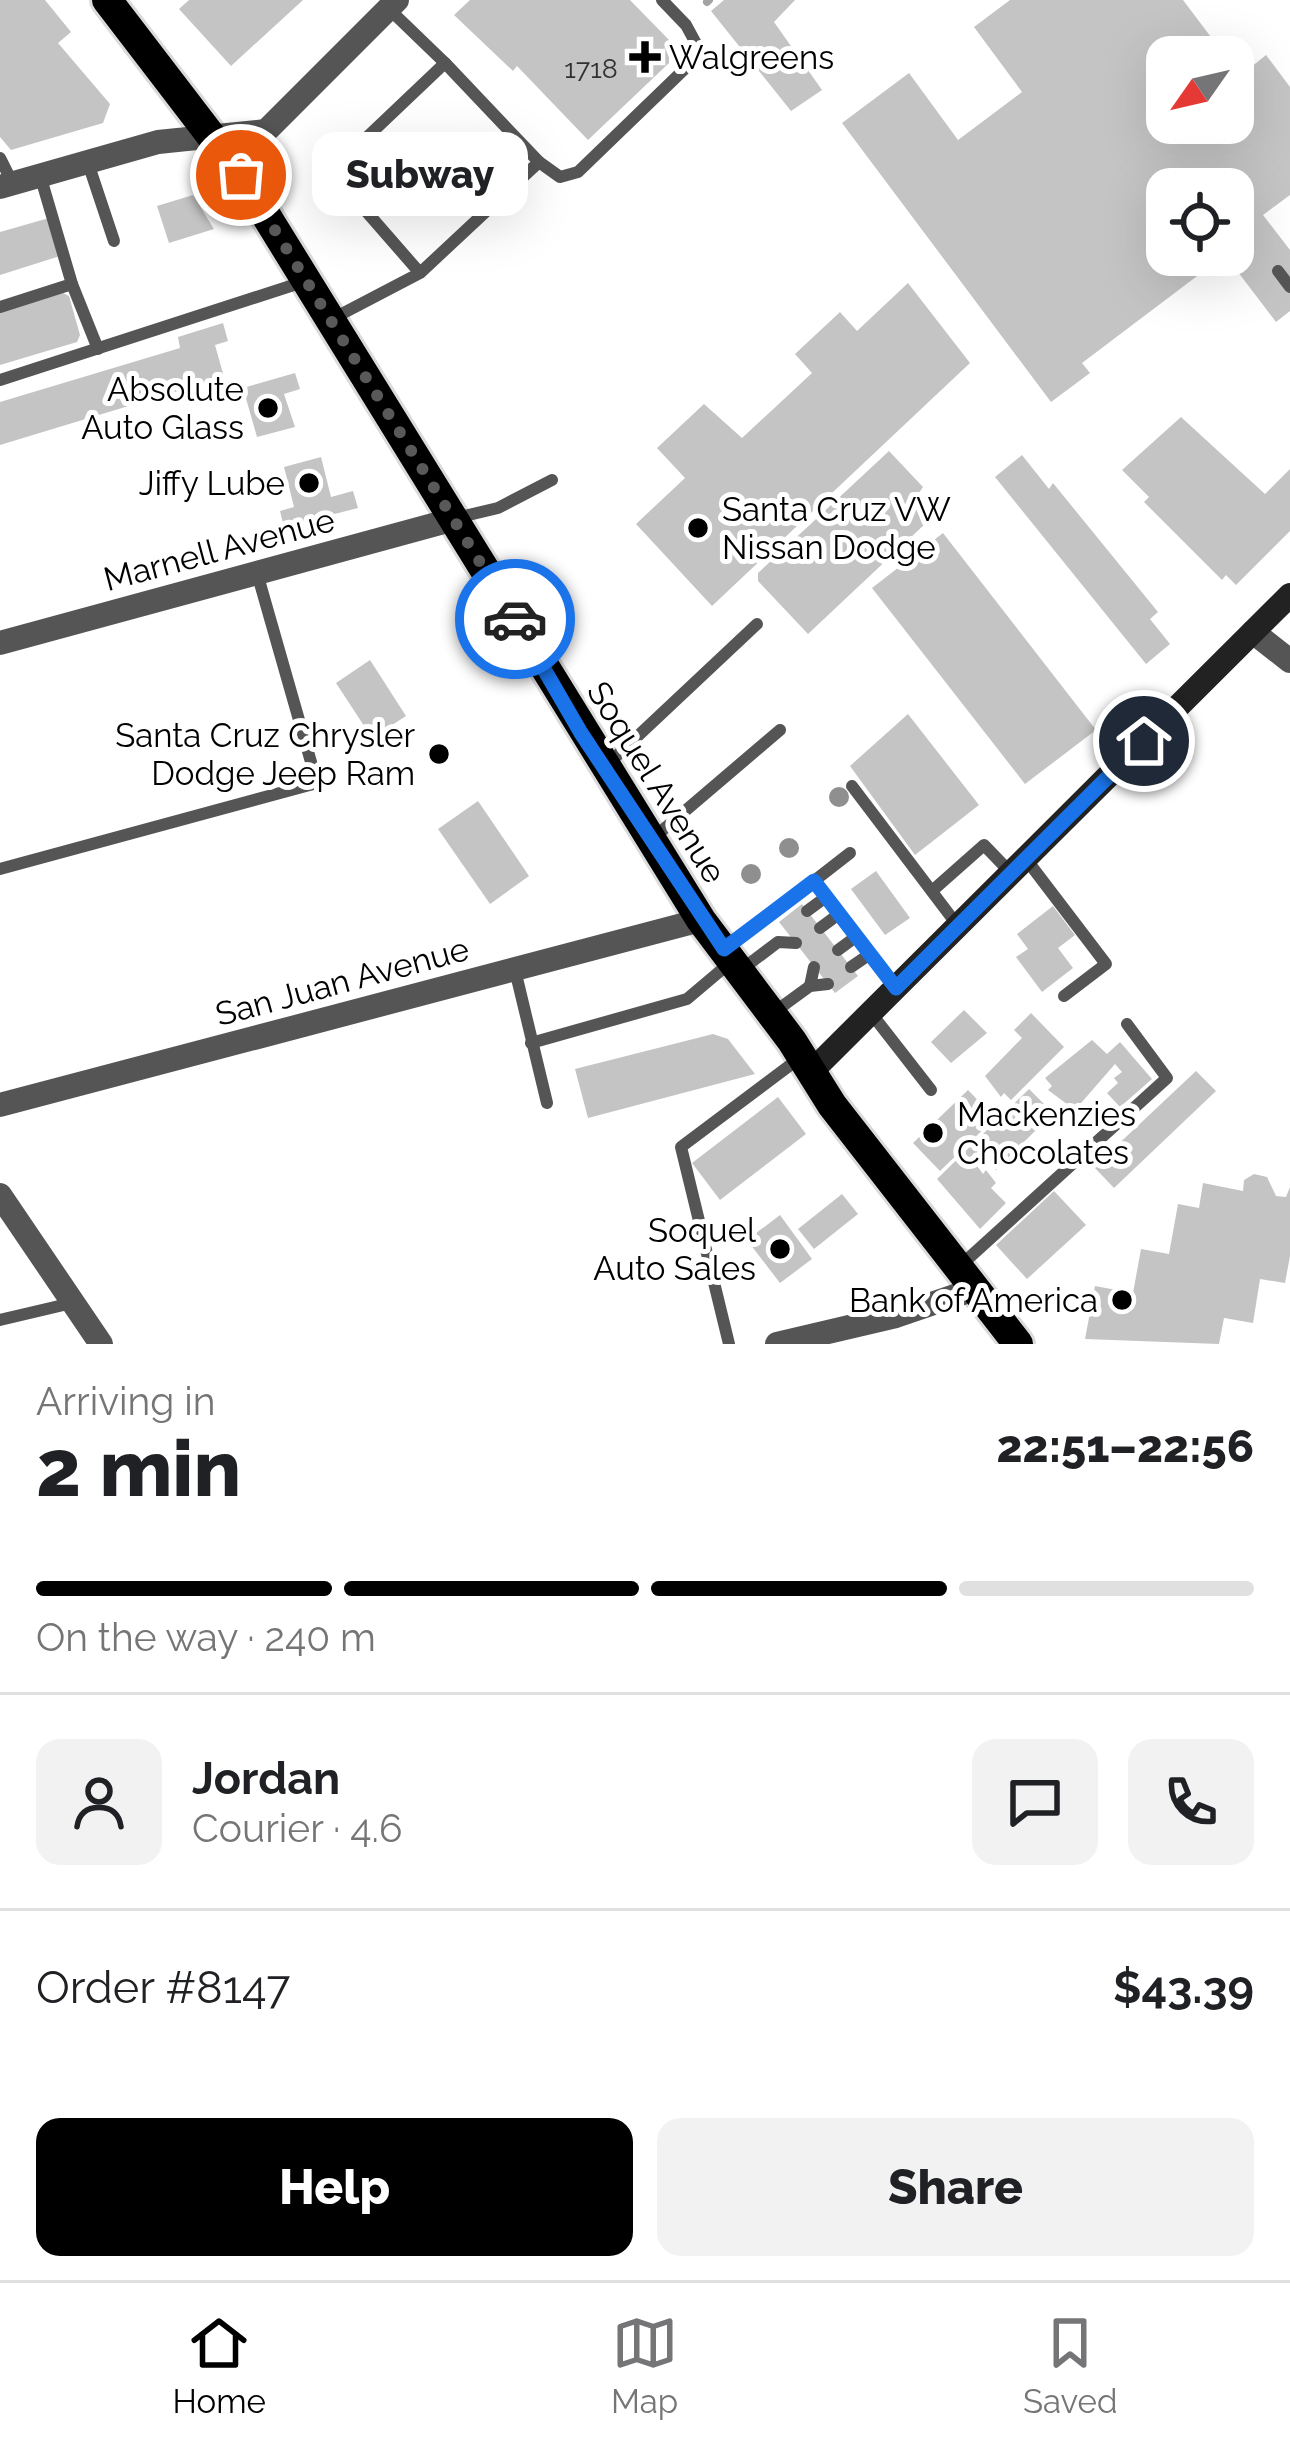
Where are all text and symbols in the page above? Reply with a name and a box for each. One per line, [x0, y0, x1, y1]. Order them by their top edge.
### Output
north arrow [1146, 36, 1254, 144]
map controls [1146, 36, 1254, 276]
place label: Walgreens [669, 38, 834, 77]
marker: Walgreens [632, 44, 658, 70]
house number: 1718 [564, 53, 618, 84]
pin [190, 124, 292, 226]
callout: Subway [313, 133, 529, 217]
icon: bag [208, 142, 274, 208]
text: Subway [346, 151, 494, 197]
button: locate [1146, 168, 1254, 276]
place label: Absolute Auto Glass [81, 370, 244, 447]
marker: Absolute Auto Glass [255, 395, 281, 421]
place label: Jiffy Lube [139, 464, 285, 503]
marker: Jiffy Lube [296, 470, 322, 496]
place label: Santa Cruz VW Nissan Dodge [722, 490, 951, 567]
street label: Marnell Avenue [100, 500, 339, 599]
marker: Santa Cruz VW Nissan Dodge [685, 515, 711, 541]
courier [455, 559, 575, 679]
icon: car [482, 586, 548, 652]
street label: Soquel Avenue [579, 674, 734, 890]
pin [1093, 690, 1195, 792]
icon: home [1111, 708, 1177, 774]
place label: Santa Cruz Chrysler Dodge Jeep Ram [115, 716, 415, 793]
marker: Santa Cruz Chrysler Dodge Jeep Ram [426, 741, 452, 767]
street label: San Juan Avenue [211, 929, 473, 1034]
place label: Mackenzies Chocolates [957, 1095, 1136, 1172]
marker: Mackenzies Chocolates [920, 1120, 946, 1146]
place label: Soquel Auto Sales [593, 1211, 757, 1288]
marker: Soquel Auto Sales [767, 1236, 793, 1262]
place label: Bank of America [849, 1281, 1098, 1320]
marker: Bank of America [1109, 1287, 1135, 1313]
text: Arriving in [36, 1378, 216, 1424]
text: 22:51–22:56 [997, 1420, 1254, 1473]
text: 2 min [36, 1423, 241, 1514]
text: On the way · 240 m [36, 1614, 376, 1660]
button: person [36, 1739, 162, 1865]
button: chat [972, 1739, 1098, 1865]
button: phone [1128, 1739, 1254, 1865]
text: Jordan [192, 1752, 340, 1805]
text: Courier · 4.6 [192, 1805, 402, 1851]
text: Order #8147 [36, 1961, 290, 2014]
text: $43.39 [1113, 1961, 1254, 2014]
button: Help [36, 2118, 633, 2256]
button: Share [657, 2118, 1254, 2256]
tab: Home [173, 2310, 266, 2421]
tab: Map [611, 2310, 678, 2421]
tab: Saved [1023, 2310, 1117, 2421]

